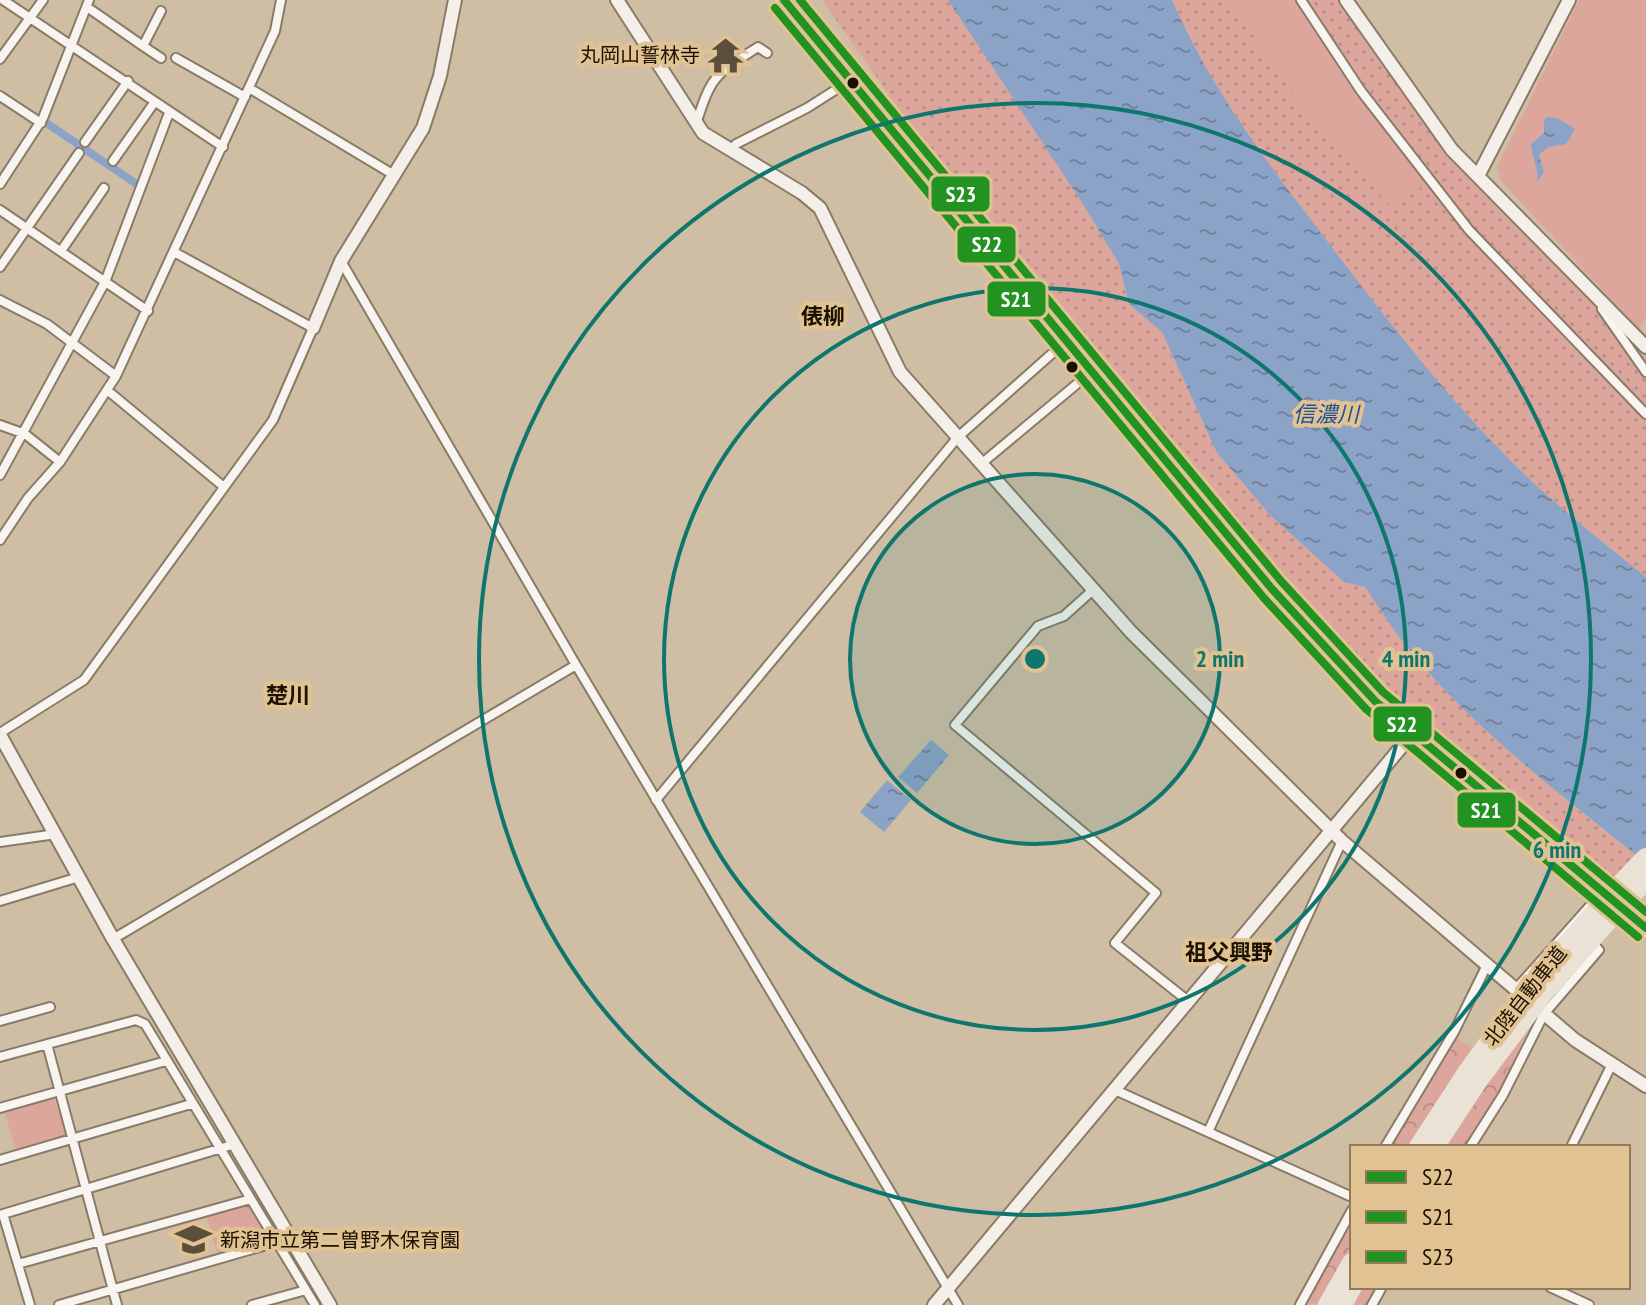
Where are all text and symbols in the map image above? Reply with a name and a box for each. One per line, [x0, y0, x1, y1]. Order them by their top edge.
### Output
temple icon: 丸岡山誓林寺 [707, 36, 745, 74]
place label: 丸岡山誓林寺 [580, 42, 700, 68]
unlabelled marker [845, 75, 861, 91]
line badge: S23 [930, 175, 991, 213]
text: S23 [946, 180, 976, 208]
line badge: S22 [956, 225, 1017, 264]
text: S22 [972, 230, 1002, 258]
line badge: S21 [986, 280, 1047, 318]
text: S21 [1001, 285, 1031, 313]
district label: 俵柳 [801, 302, 845, 330]
unlabelled marker [1064, 359, 1080, 375]
water label: 信濃川 [1293, 400, 1361, 428]
text: 2 min [1196, 643, 1244, 674]
text: 4 min [1382, 643, 1430, 674]
centre of rings [1021, 645, 1049, 673]
district label: 楚川 [266, 681, 310, 709]
line badge: S22 [1372, 705, 1433, 743]
text: S22 [1387, 710, 1417, 738]
unlabelled marker [1453, 765, 1469, 781]
line badge: S21 [1456, 791, 1517, 829]
text: S21 [1471, 796, 1501, 824]
text: 6 min [1533, 834, 1581, 865]
district label: 祖父興野 [1185, 938, 1273, 966]
street label: 北陸自動車道 [1478, 941, 1572, 1051]
legend [1350, 1145, 1630, 1289]
text: S22 [1422, 1161, 1454, 1192]
text: S21 [1422, 1201, 1454, 1232]
school or university icon: 新潟市立第二曽野木保育園 [175, 1221, 213, 1259]
place label: 新潟市立第二曽野木保育園 [220, 1227, 460, 1253]
text: S23 [1422, 1241, 1454, 1272]

